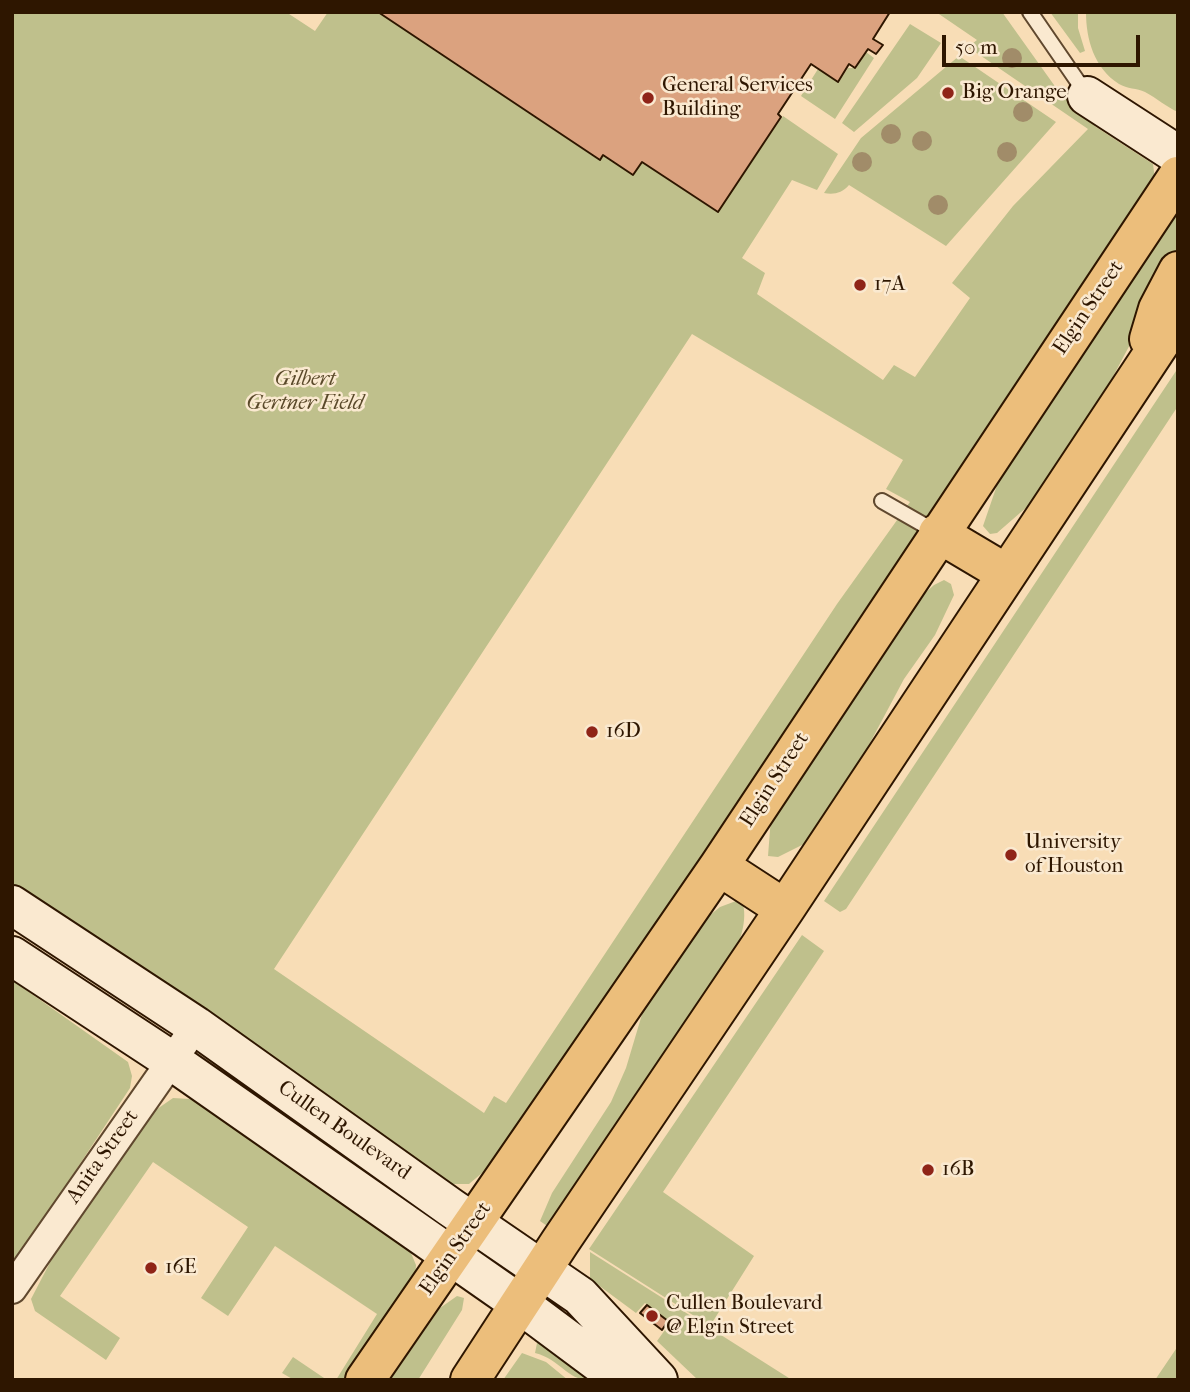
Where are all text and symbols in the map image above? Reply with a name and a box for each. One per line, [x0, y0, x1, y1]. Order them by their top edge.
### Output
scale bar [945, 21, 1143, 65]
text: 50 m [955, 35, 998, 59]
place label: General Services Building [662, 73, 813, 123]
place label: Big Orange [962, 80, 1067, 106]
marker: Big Orange [940, 85, 956, 101]
marker: General Services Building [640, 90, 656, 106]
street label: Elgin Street [1048, 256, 1130, 360]
place label: 17A [874, 272, 905, 298]
marker: 17A [852, 277, 868, 293]
park label: Gilbert Gertner Field [247, 367, 363, 417]
place label: 16D [606, 719, 641, 745]
marker: 16D [584, 724, 600, 740]
street label: Elgin Street [735, 728, 815, 832]
place label: University of Houston [1025, 830, 1124, 880]
marker: University of Houston [1003, 847, 1019, 863]
street label: Cullen Boulevard [273, 1076, 415, 1186]
street label: Anita Street [61, 1105, 145, 1209]
place label: 16B [942, 1157, 974, 1183]
marker: 16B [920, 1162, 936, 1178]
street label: Elgin Street [415, 1197, 497, 1301]
place label: 16E [165, 1255, 197, 1281]
marker: 16E [143, 1260, 159, 1276]
place label: Cullen Boulevard @ Elgin Street [666, 1291, 823, 1341]
marker: Cullen Boulevard @ Elgin Street [644, 1308, 660, 1324]

